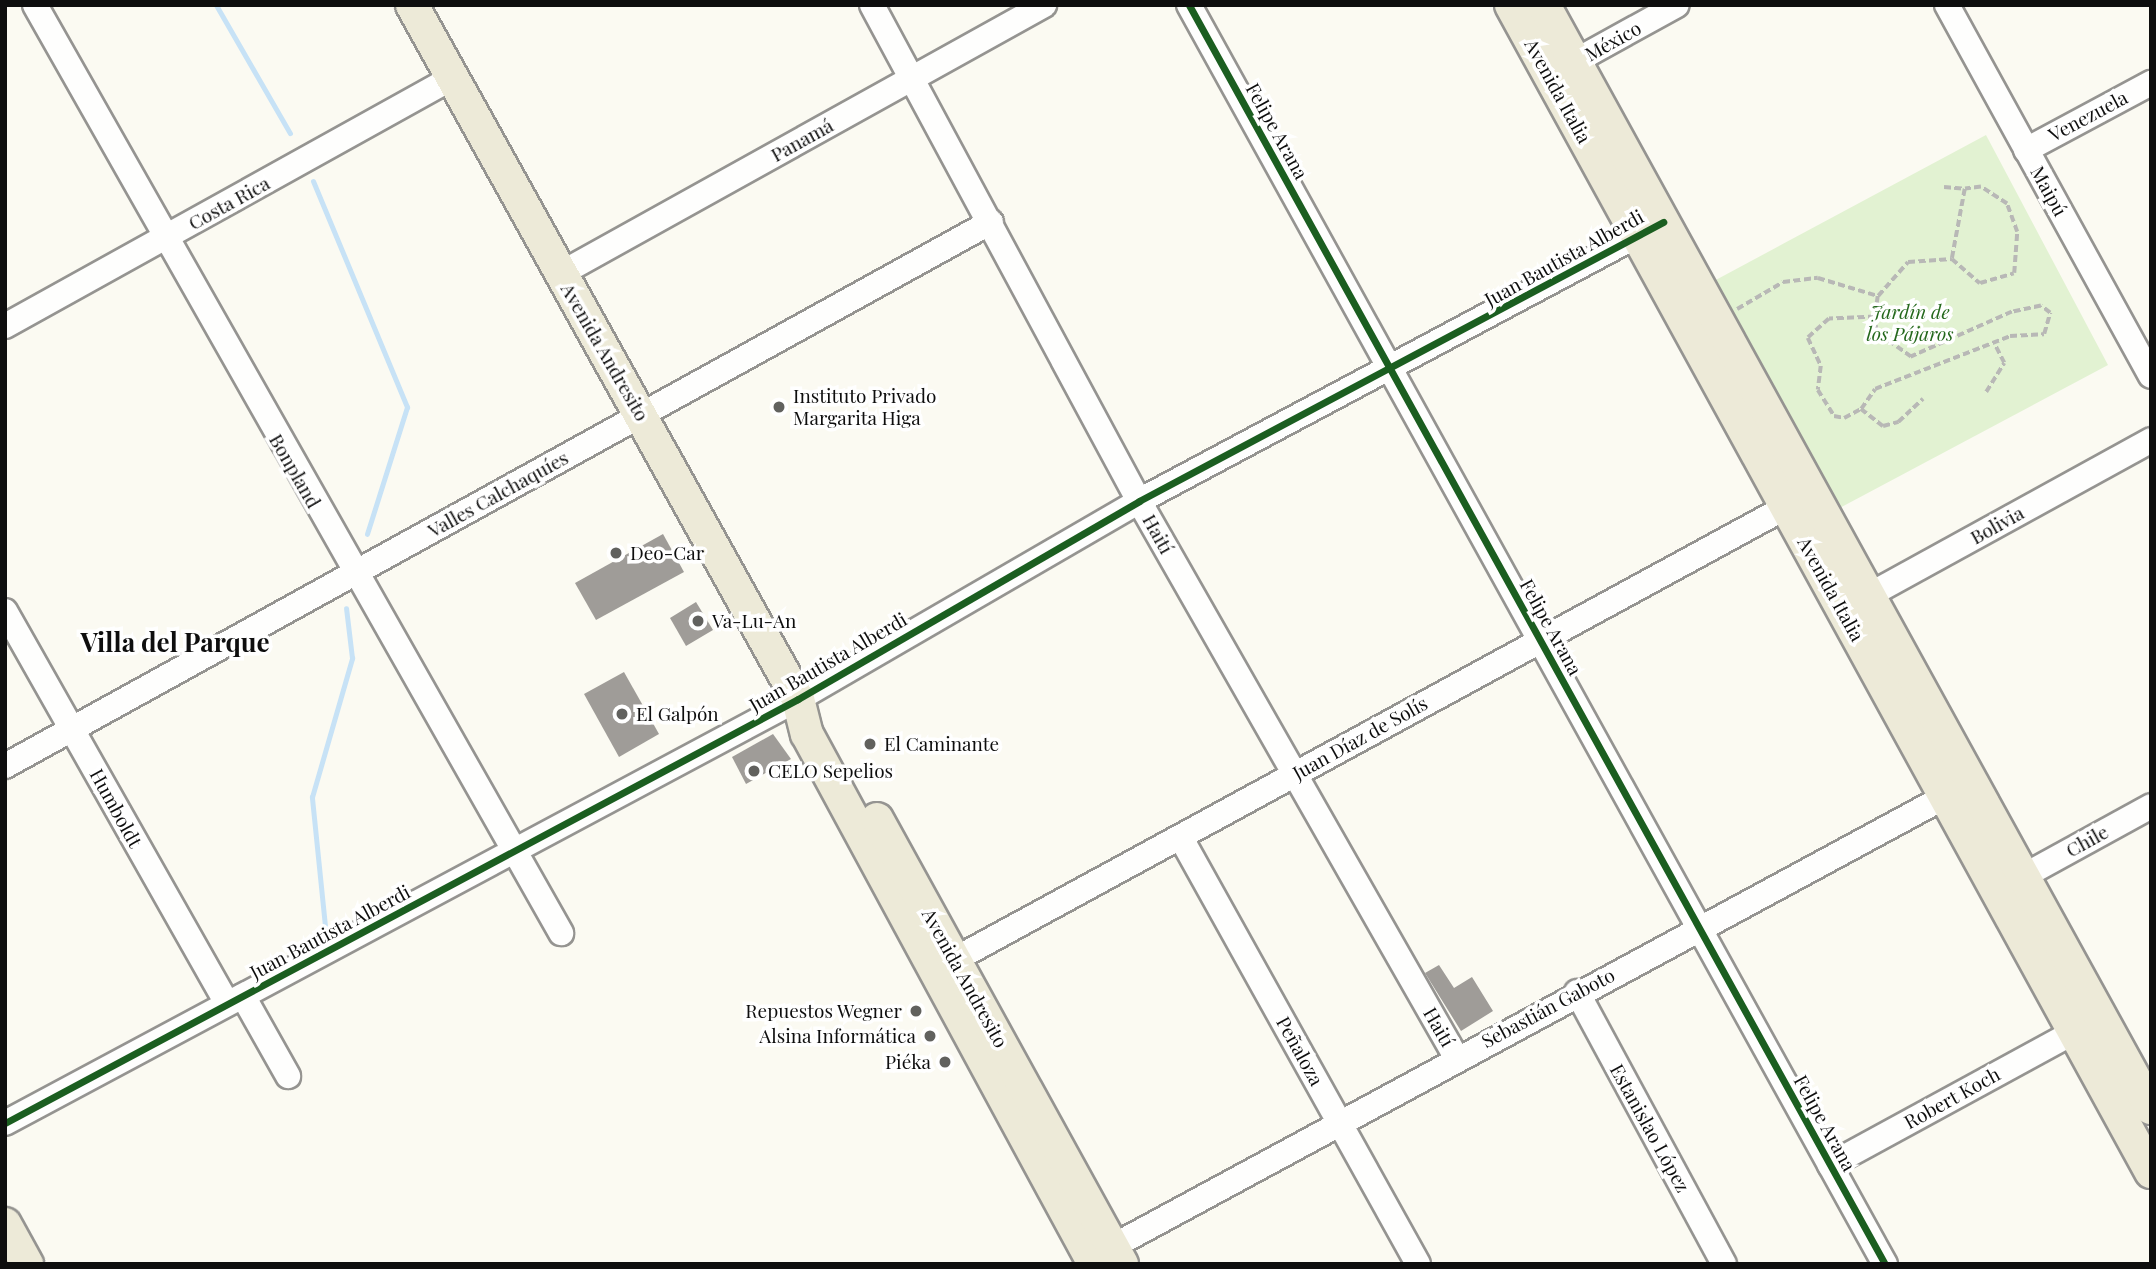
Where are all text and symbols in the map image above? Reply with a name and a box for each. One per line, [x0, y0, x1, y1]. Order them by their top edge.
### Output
street label: México [1581, 16, 1645, 66]
street label: Avenida Italia [1520, 35, 1596, 147]
street label: Felipe Arana [1241, 79, 1313, 183]
street label: Venezuela [2045, 86, 2131, 146]
street label: Panamá [767, 114, 837, 166]
street label: Maipú [2026, 162, 2072, 220]
street label: Costa Rica [184, 171, 274, 235]
street label: Juan Bautista Alberdi [1480, 205, 1648, 311]
street label: Avenida Andresito [556, 279, 654, 425]
park label: Jardín de los Pájaros [1867, 301, 1953, 345]
place label: Instituto Privado Margarita Higa [793, 385, 936, 429]
marker: Instituto Privado Margarita Higa [771, 399, 787, 415]
street label: Bonpland [265, 430, 325, 512]
street label: Valles Calchaquíes [424, 446, 572, 542]
street label: Bolivia [1966, 501, 2028, 549]
street label: Haití [1138, 510, 1178, 558]
street label: Avenida Italia [1793, 533, 1869, 645]
place label: Deo-Car [630, 542, 704, 564]
marker: Deo-Car [608, 545, 624, 561]
street label: Felipe Arana [1515, 575, 1587, 679]
street label: Juan Bautista Alberdi [745, 607, 911, 717]
place label: Va-Lu-An [712, 610, 796, 632]
marker: Va-Lu-An [690, 613, 706, 629]
district label: Villa del Parque [80, 626, 270, 658]
street label: Juan Díaz de Solís [1289, 692, 1431, 784]
place label: El Galpón [636, 703, 719, 725]
marker: El Galpón [614, 706, 630, 722]
place label: El Caminante [884, 733, 999, 755]
marker: El Caminante [862, 736, 878, 752]
place label: CELO Sepelios [768, 760, 893, 782]
marker: CELO Sepelios [746, 763, 762, 779]
street label: Humboldt [85, 765, 147, 851]
street label: Chile [2062, 820, 2112, 862]
street label: Juan Bautista Alberdi [246, 880, 414, 984]
street label: Avenida Andresito [917, 904, 1013, 1052]
street label: Sebastián Gaboto [1478, 963, 1618, 1053]
place label: Repuestos Wegner [745, 1000, 902, 1022]
marker: Repuestos Wegner [908, 1003, 924, 1019]
street label: Haití [1419, 1003, 1459, 1051]
street label: Peñaloza [1272, 1012, 1328, 1090]
place label: Alsina Informática [759, 1025, 916, 1047]
marker: Alsina Informática [922, 1028, 938, 1044]
place label: Piéka [885, 1051, 931, 1073]
marker: Piéka [937, 1054, 953, 1070]
street label: Estanislao López [1605, 1060, 1695, 1196]
street label: Robert Koch [1900, 1062, 2004, 1134]
street label: Felipe Arana [1789, 1071, 1861, 1175]

